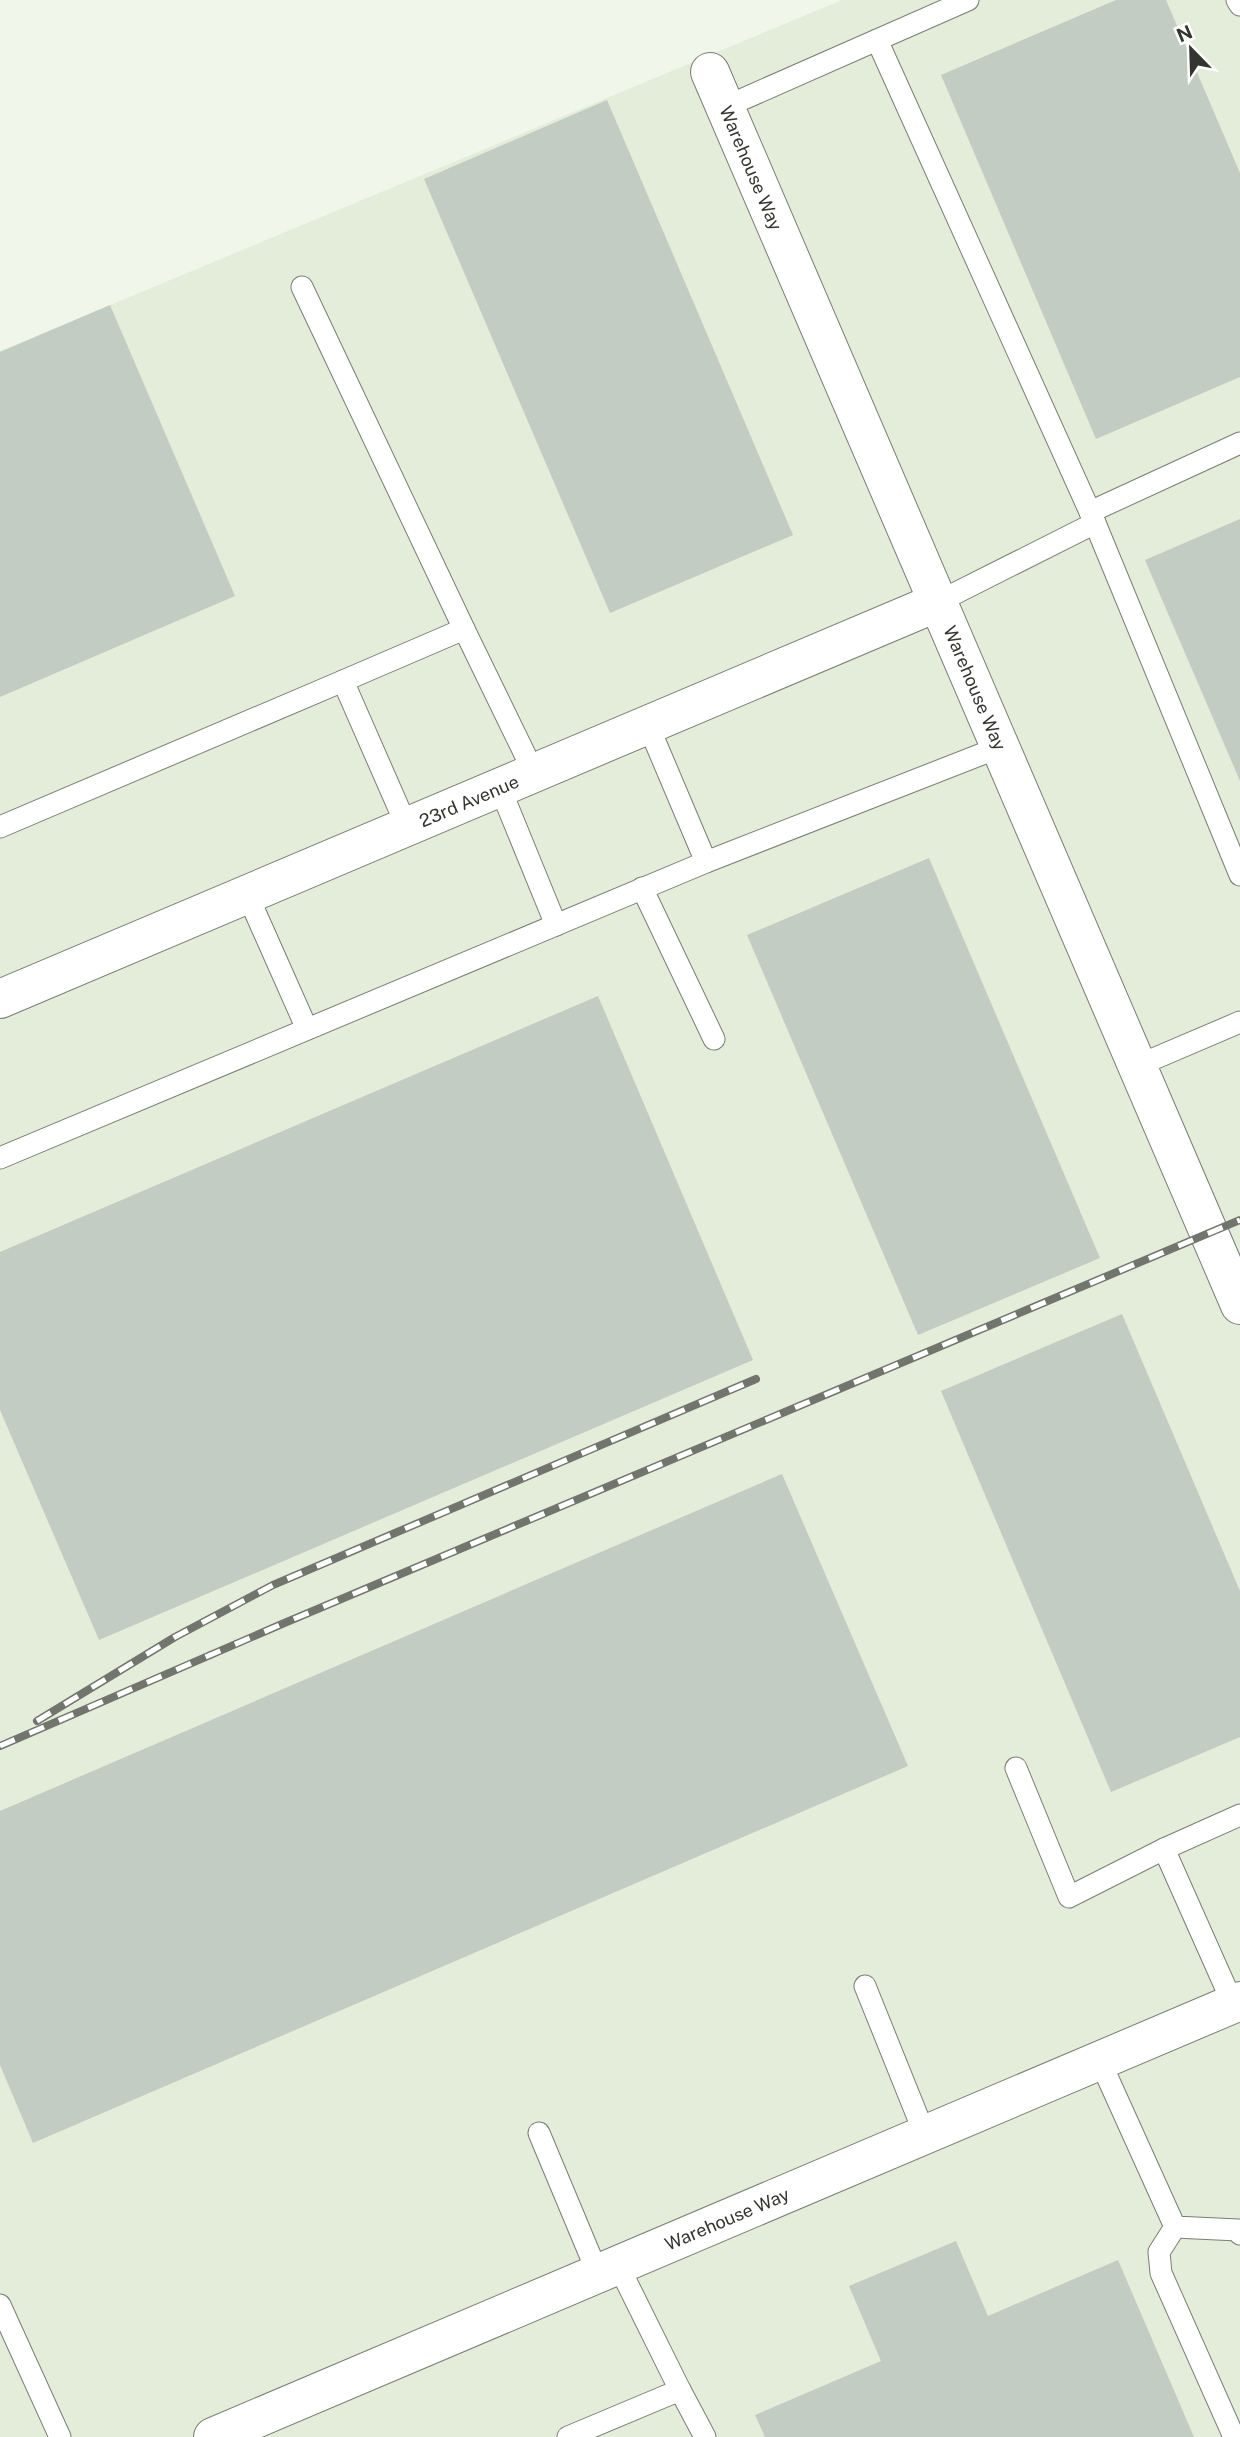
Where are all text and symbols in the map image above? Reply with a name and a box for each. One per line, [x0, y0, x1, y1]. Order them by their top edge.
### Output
north arrow [1156, 14, 1226, 84]
text: N [1173, 20, 1195, 46]
street label: Warehouse Way [715, 103, 787, 234]
street label: Warehouse Way [939, 623, 1011, 754]
street label: 23rd Avenue [416, 771, 522, 831]
street label: Warehouse Way [662, 2183, 793, 2255]

